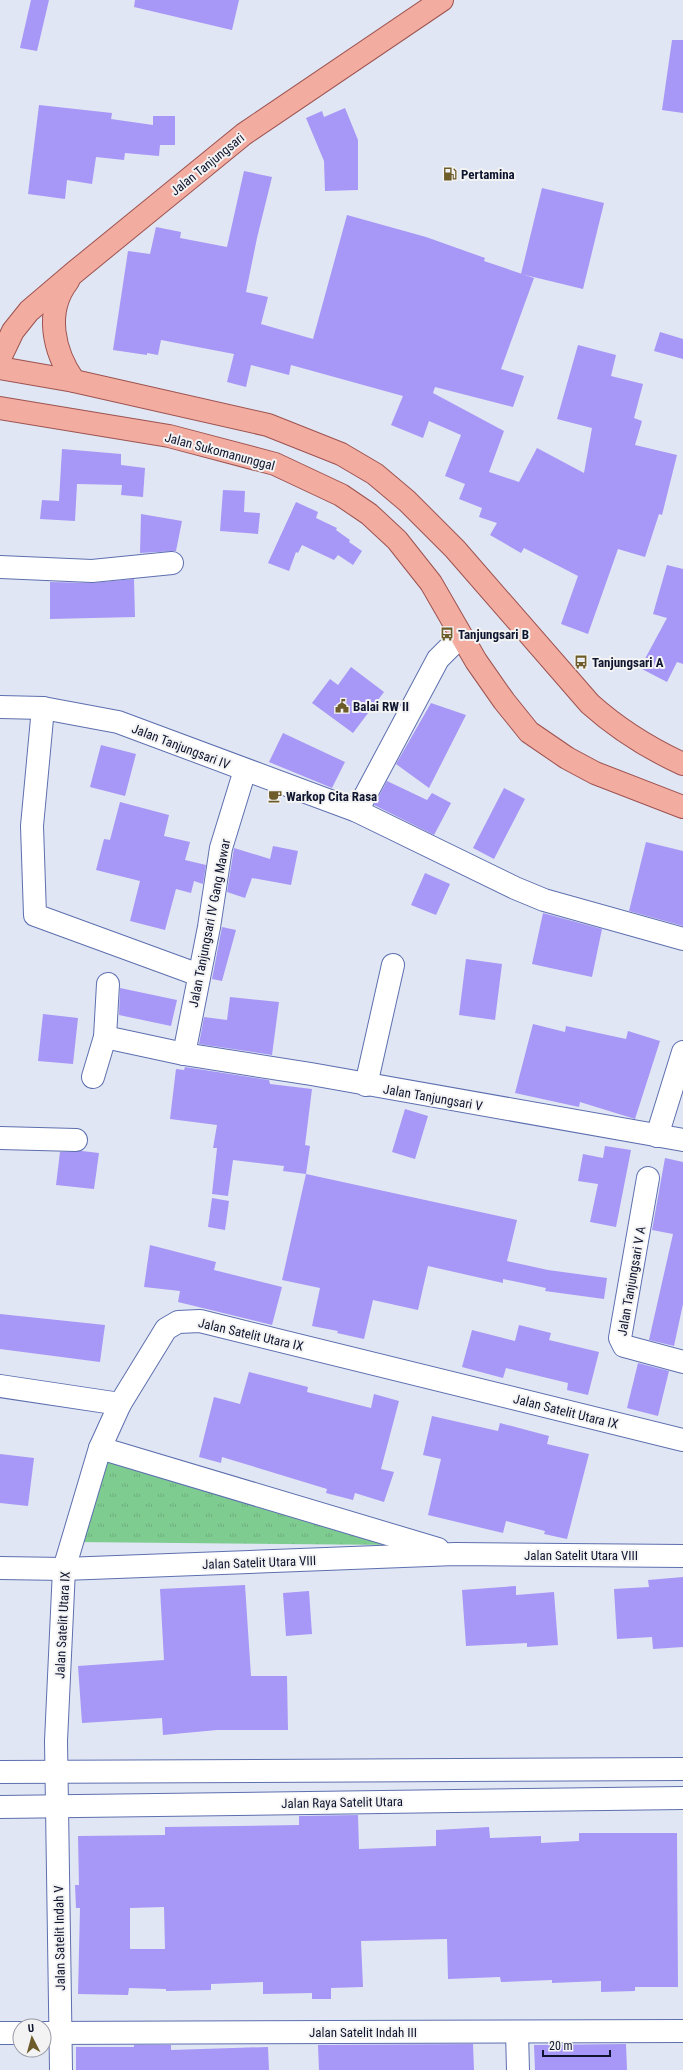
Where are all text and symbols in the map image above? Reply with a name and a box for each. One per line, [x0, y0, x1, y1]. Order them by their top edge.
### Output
street label: Jalan Tanjungsari [167, 130, 247, 199]
fuel station icon: Pertamina [442, 166, 458, 182]
place label: Pertamina [461, 167, 515, 182]
street label: Jalan Sukomanunggal [163, 430, 277, 473]
bus stop icon: Tanjungsari B [439, 626, 455, 642]
place label: Tanjungsari B [458, 627, 529, 642]
bus stop icon: Tanjungsari A [573, 654, 589, 670]
place label: Tanjungsari A [592, 655, 664, 670]
public building icon: Balai RW II [334, 698, 350, 714]
place label: Balai RW II [353, 699, 409, 714]
street label: Jalan Tanjungsari IV [130, 721, 233, 772]
cafe icon: Warkop Cita Rasa [267, 788, 283, 804]
place label: Warkop Cita Rasa [286, 789, 377, 804]
street label: Jalan Tanjungsari IV Gang Mawar [186, 838, 233, 1009]
street label: Jalan Tanjungsari V [382, 1081, 484, 1114]
street label: Jalan Tanjungsari V A [614, 1225, 649, 1337]
street label: Jalan Satelit Utara IX [197, 1315, 305, 1354]
street label: Jalan Satelit Utara IX [512, 1391, 620, 1432]
street label: Jalan Satelit Utara VIII [524, 1548, 638, 1563]
street label: Jalan Satelit Utara VIII [202, 1553, 316, 1572]
street label: Jalan Satelit Utara IX [52, 1571, 73, 1679]
street label: Jalan Raya Satelit Utara [281, 1794, 403, 1811]
street label: Jalan Satelit Indah V [51, 1884, 68, 1991]
north arrow [12, 2018, 52, 2058]
text: U [27, 2022, 35, 2035]
street label: Jalan Satelit Indah III [309, 2025, 417, 2040]
scale bar [543, 2032, 610, 2058]
text: 20 m [549, 2039, 573, 2053]

